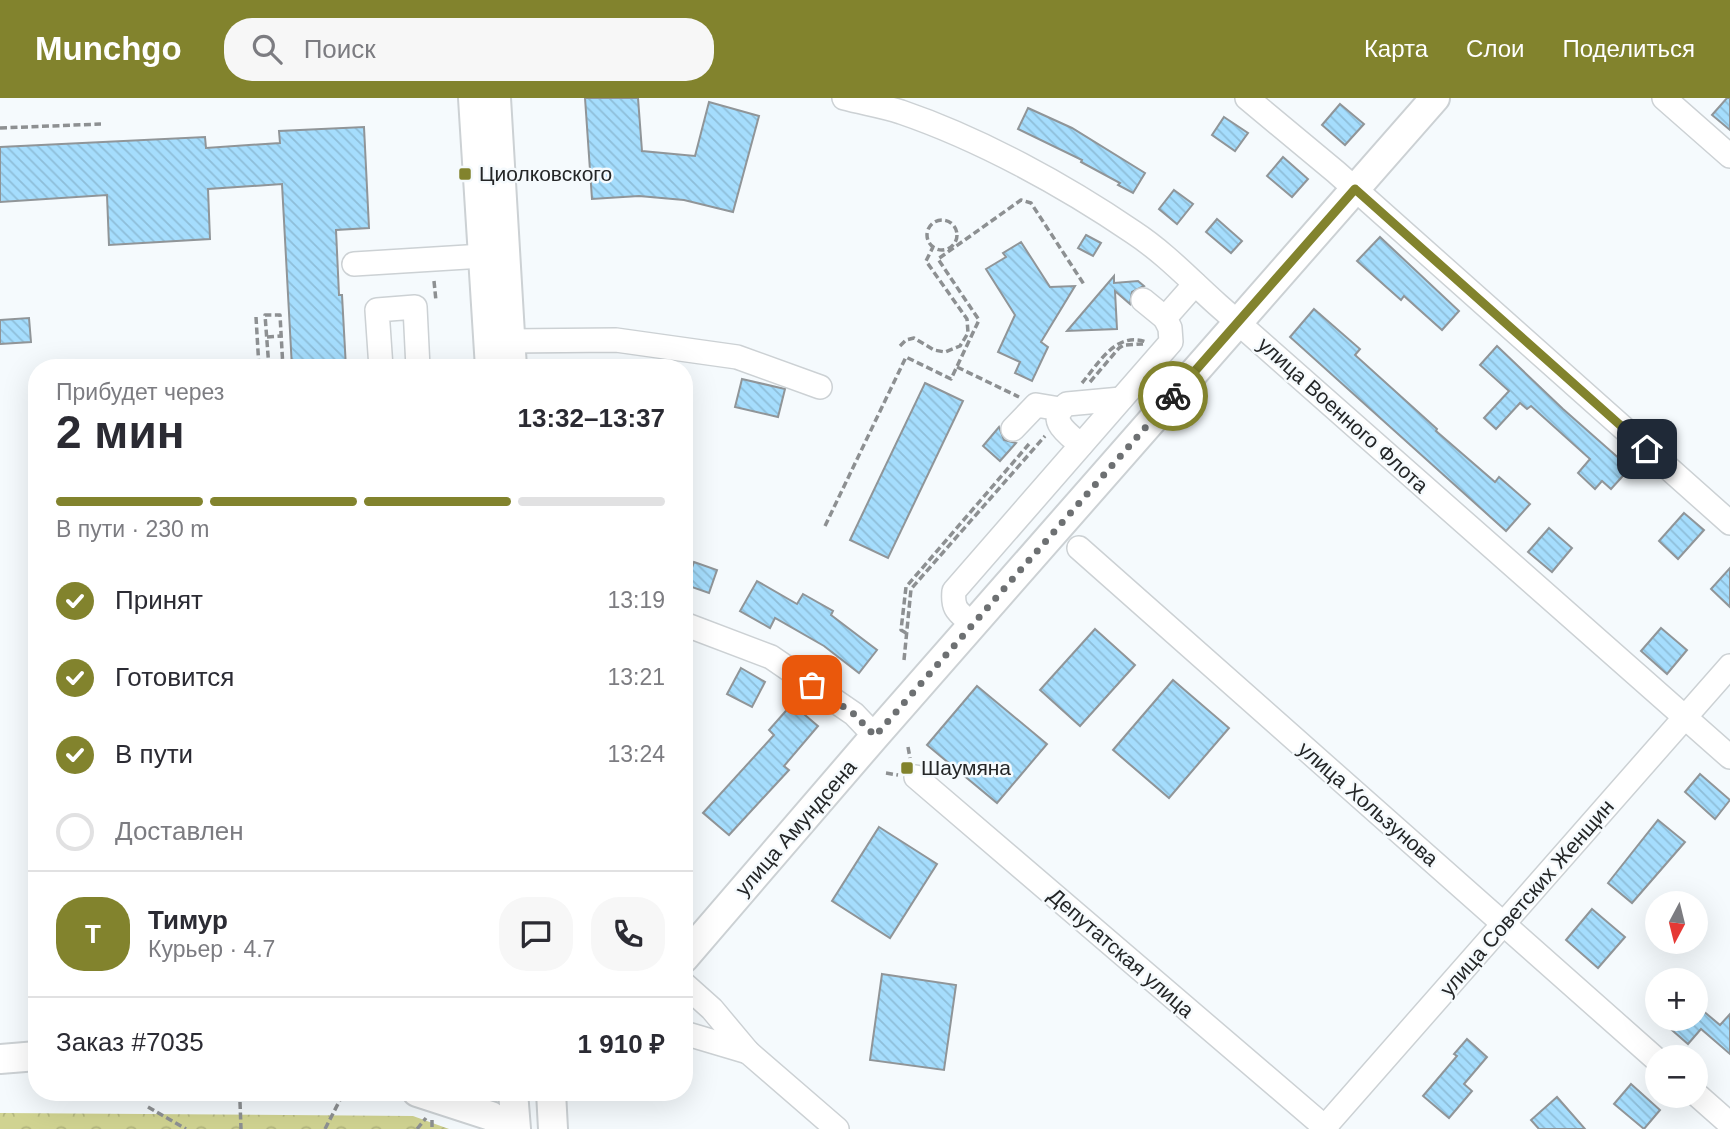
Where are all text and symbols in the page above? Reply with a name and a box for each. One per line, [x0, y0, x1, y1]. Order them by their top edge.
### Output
search box [224, 18, 714, 81]
text: Munchgo [35, 30, 182, 67]
icon: search [248, 30, 286, 68]
text: Поиск [304, 34, 376, 64]
text: Карта [1364, 35, 1428, 62]
text: Слои [1466, 35, 1524, 62]
text: Поделиться [1562, 35, 1695, 62]
place label: Циолковского [479, 162, 612, 185]
marker: Циолковского [457, 166, 473, 182]
street label: улица Военного Флота [1254, 332, 1433, 497]
courier [1138, 361, 1208, 431]
icon: bike [1154, 377, 1192, 415]
text: Прибудет через [56, 379, 224, 405]
text: 13:32–13:37 [518, 403, 665, 433]
text: 2 мин [56, 406, 184, 458]
pin [1617, 419, 1677, 479]
icon: home [1628, 430, 1666, 468]
text: В пути · 230 m [56, 516, 209, 542]
icon: check [56, 582, 94, 620]
text: Принят [115, 585, 203, 615]
text: 13:19 [607, 587, 665, 613]
pin [782, 655, 842, 715]
icon: check [56, 659, 94, 697]
text: Готовится [115, 662, 234, 692]
text: 13:21 [607, 664, 665, 690]
icon: bag [793, 666, 831, 704]
icon: check [56, 736, 94, 774]
street label: улица Хользунова [1294, 737, 1443, 871]
text: В пути [115, 739, 193, 769]
text: 13:24 [607, 741, 665, 767]
street label: улица Амундсена [731, 755, 861, 900]
place label: Шаумяна [921, 756, 1011, 779]
marker: Шаумяна [899, 760, 915, 776]
street label: улица Советских Женщин [1435, 795, 1618, 1000]
text: Доставлен [115, 816, 244, 846]
street label: Депутатская улица [1044, 883, 1199, 1022]
north arrow [1645, 891, 1708, 954]
map controls [1645, 891, 1708, 1108]
button: chat [499, 897, 573, 971]
button: phone [591, 897, 665, 971]
text: Тимур [148, 905, 228, 935]
text: Т [85, 919, 101, 949]
text: Курьер · 4.7 [148, 936, 275, 962]
button: + [1645, 968, 1708, 1031]
text: Заказ #7035 [56, 1027, 204, 1057]
text: 1 910 ₽ [578, 1029, 665, 1059]
button: − [1645, 1045, 1708, 1108]

